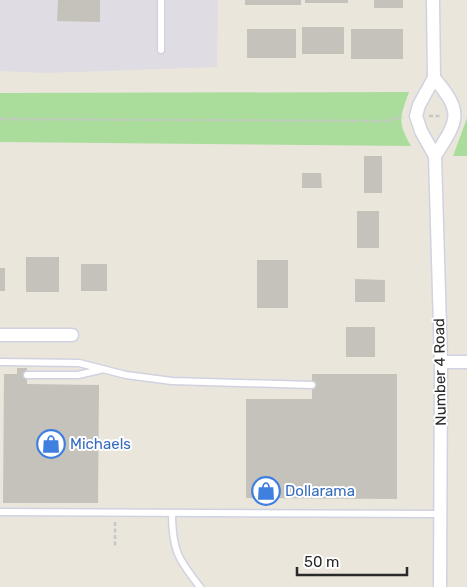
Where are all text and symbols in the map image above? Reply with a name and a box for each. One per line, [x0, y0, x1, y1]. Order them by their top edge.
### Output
street label: Number 4 Road [430, 318, 450, 426]
shop icon: Michaels [36, 429, 66, 459]
place label: Michaels [70, 435, 131, 453]
shop icon: Dollarama [251, 476, 281, 506]
place label: Dollarama [285, 482, 355, 500]
scale bar [297, 544, 407, 576]
text: 50 m [304, 553, 339, 571]

